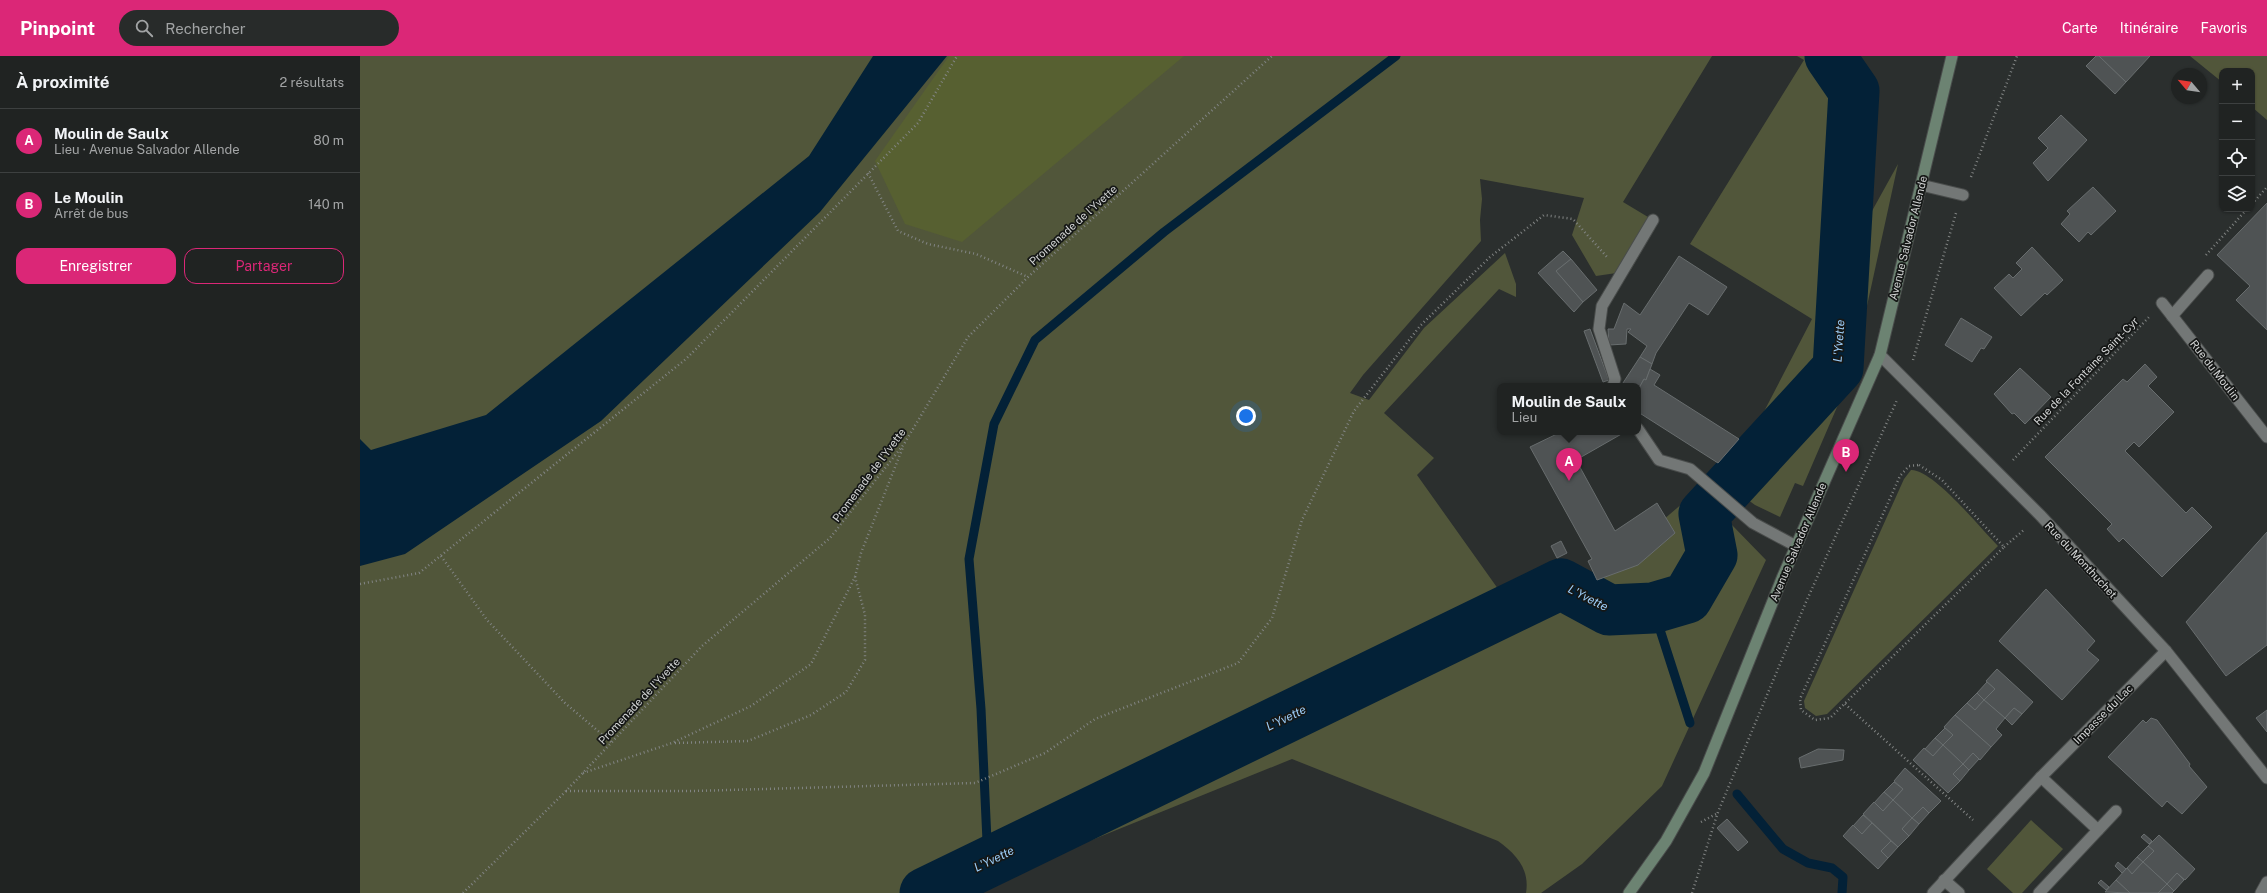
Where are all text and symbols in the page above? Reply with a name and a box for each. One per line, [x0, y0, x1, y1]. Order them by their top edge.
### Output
search box [119, 10, 399, 46]
text: Pinpoint [20, 17, 95, 39]
icon: search [133, 17, 155, 39]
text: Rechercher [165, 20, 246, 37]
text: Carte [2062, 20, 2098, 36]
text: Itinéraire [2120, 20, 2178, 36]
text: Favoris [2200, 20, 2247, 36]
north arrow [2171, 68, 2207, 104]
map controls [2219, 68, 2255, 212]
button: + [2219, 68, 2255, 104]
text: À proximité [16, 72, 110, 92]
text: 2 résultats [280, 75, 344, 90]
button: − [2219, 104, 2255, 140]
text: Moulin de Saulx [54, 125, 169, 142]
text: A [24, 133, 34, 148]
text: 80 m [313, 133, 344, 148]
button: locate [2219, 140, 2255, 176]
text: Lieu · Avenue Salvador Allende [54, 142, 240, 157]
street label: Avenue Salvador Allende [1887, 175, 1929, 301]
button: layers [2219, 176, 2255, 212]
street label: Promenade de l'Yvette [1027, 183, 1119, 267]
text: Le Moulin [54, 189, 123, 206]
text: B [25, 197, 33, 212]
text: 140 m [308, 197, 344, 212]
text: Arrêt de bus [54, 206, 128, 221]
button: Enregistrer [16, 248, 176, 284]
button: Partager [184, 248, 344, 284]
street label: Rue de la Fontaine Saint-Cyr [2031, 315, 2141, 427]
water label: L'Yvette [1831, 319, 1848, 363]
street label: Rue du Moulin [2188, 338, 2242, 402]
popup [1497, 383, 1641, 435]
text: Moulin de Saulx [1512, 393, 1626, 410]
your location [1236, 406, 1256, 426]
text: Lieu [1512, 410, 1537, 425]
street label: Promenade de l'Yvette [830, 426, 908, 524]
pin: B [1833, 439, 1859, 472]
pin: A [1556, 448, 1582, 481]
street label: Avenue Salvador Allende [1768, 481, 1828, 603]
street label: Rue du Monthuchet [2043, 520, 2119, 600]
water label: L'Yvette [1566, 582, 1611, 614]
street label: Promenade de l'Yvette [596, 655, 682, 747]
street label: Impasse du Lac [2071, 682, 2135, 746]
water label: L'Yvette [1264, 702, 1309, 734]
water label: L'Yvette [972, 843, 1017, 875]

